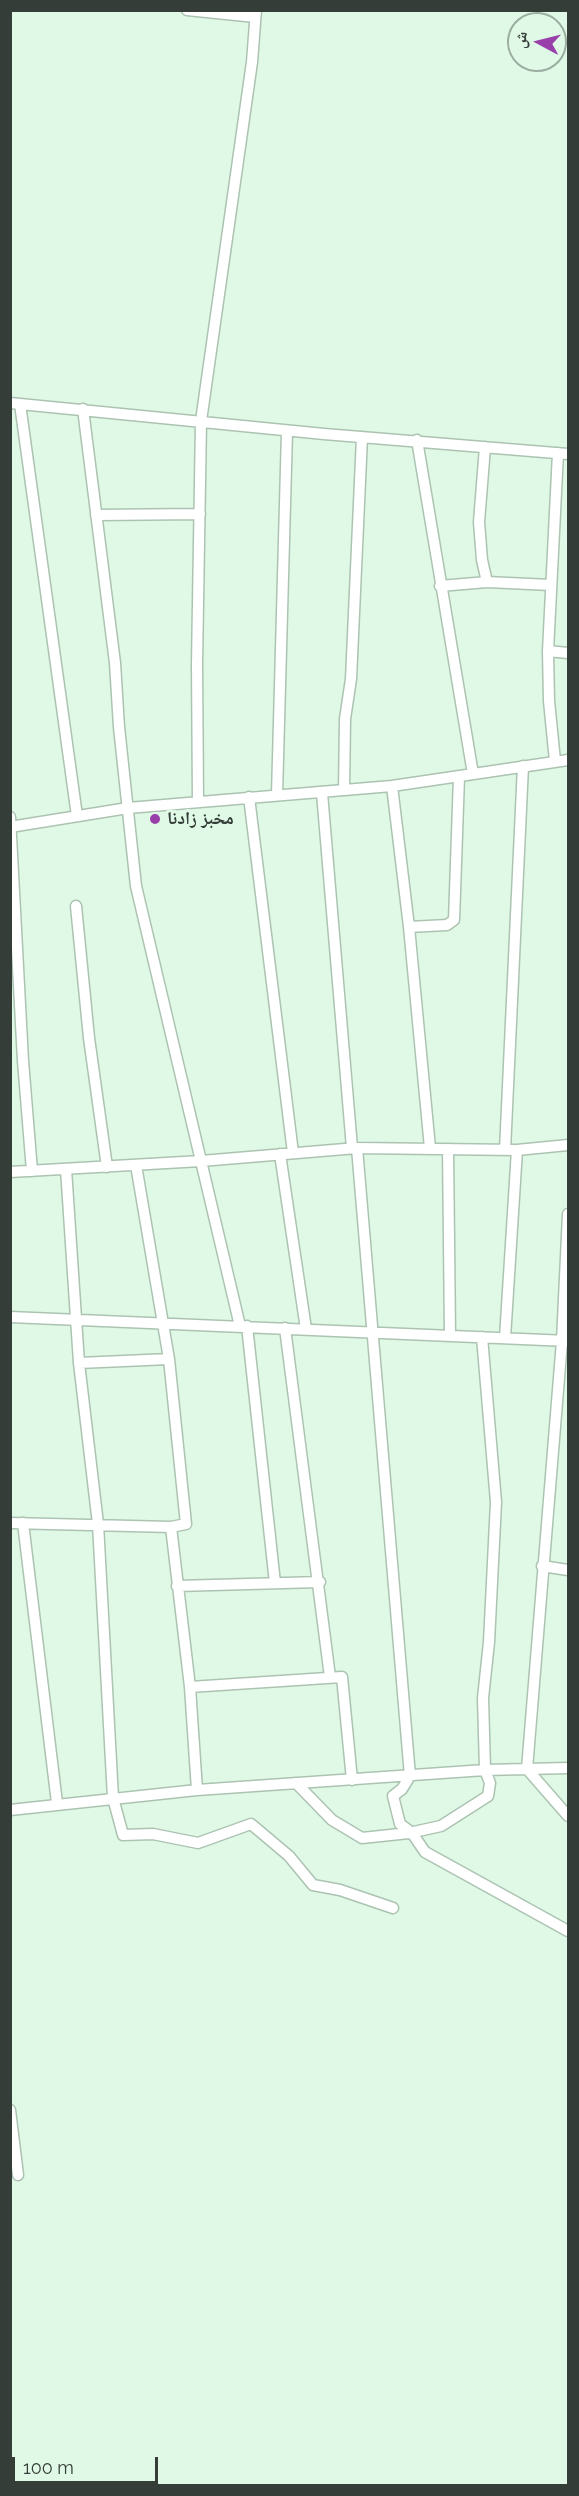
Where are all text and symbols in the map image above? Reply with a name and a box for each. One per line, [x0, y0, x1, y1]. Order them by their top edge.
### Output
north arrow [507, 12, 567, 72]
text: ش [510, 30, 531, 50]
place label: مخبز زادنا [167, 808, 234, 830]
marker: مخبز زادنا [148, 812, 162, 826]
scale bar [15, 2445, 160, 2483]
text: 100 m [23, 2457, 74, 2478]

